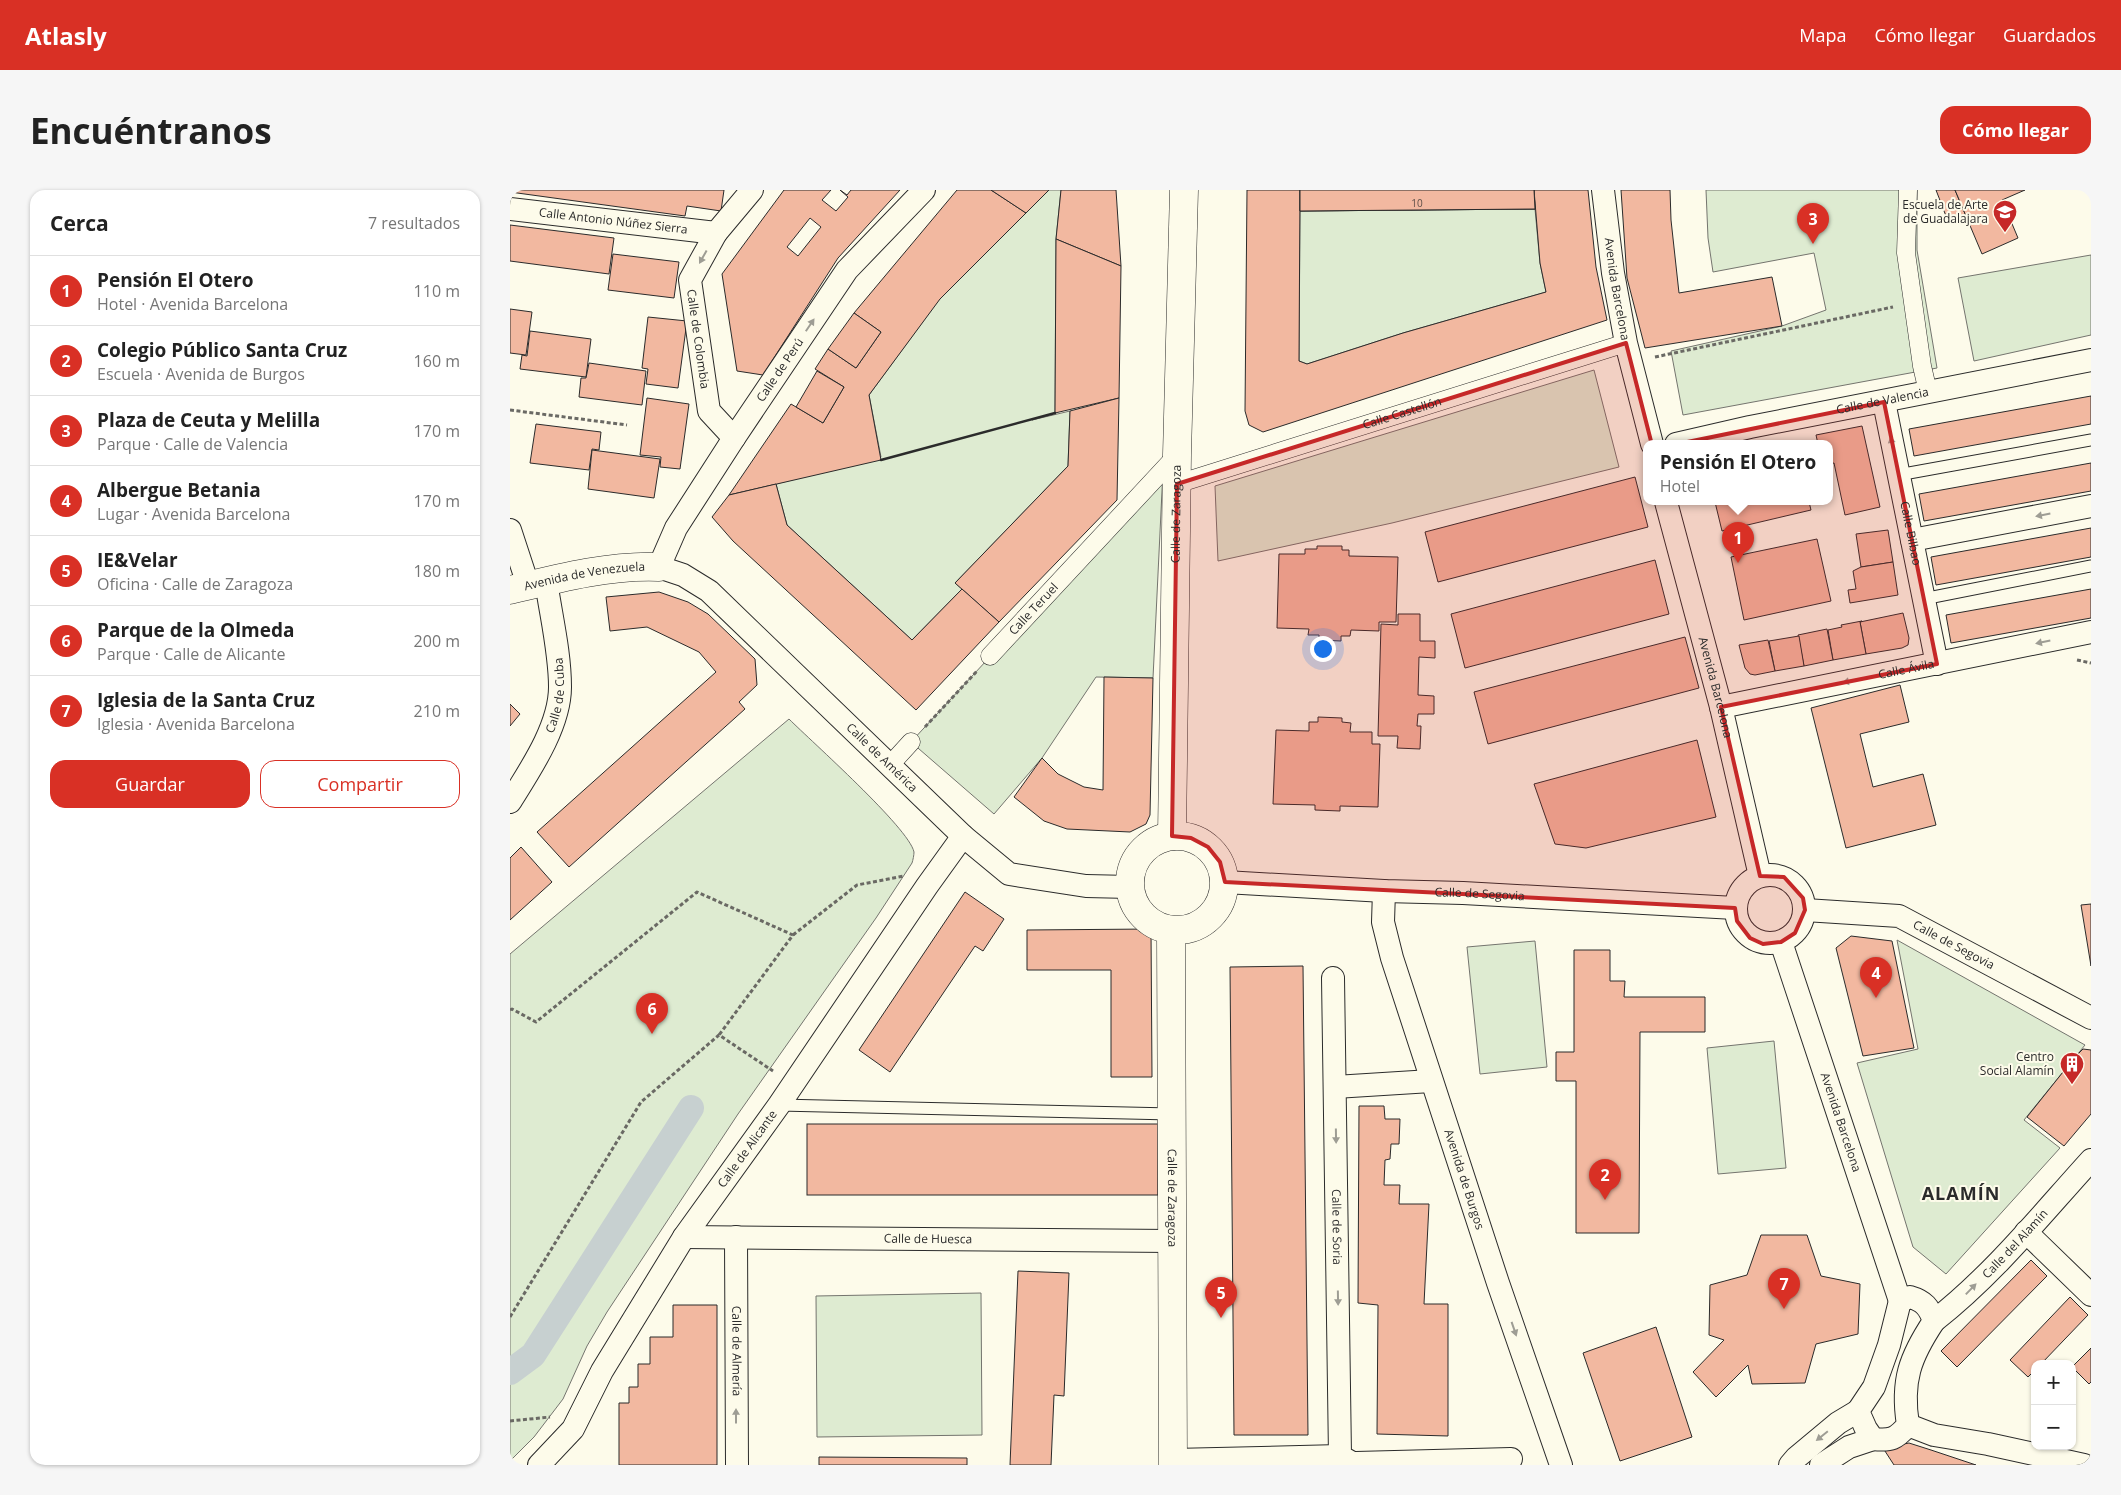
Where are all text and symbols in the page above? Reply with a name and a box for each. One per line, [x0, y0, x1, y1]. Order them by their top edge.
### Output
text: Atlasly [25, 19, 107, 52]
text: Mapa [1799, 23, 1846, 47]
text: Cómo llegar [1874, 23, 1975, 47]
text: Guardados [2003, 23, 2096, 47]
button: Cómo llegar [1940, 106, 2091, 154]
text: Encuéntranos [30, 107, 272, 154]
house number: 10 [1411, 196, 1423, 210]
place label: Escuela de Arte de Guadalajara [1902, 196, 1988, 227]
school or university icon: Escuela de Arte de Guadalajara [1992, 199, 2018, 233]
street label: Calle Antonio Núñez Sierra [538, 203, 689, 238]
pin: 3 [1797, 203, 1829, 244]
text: Cerca [50, 209, 109, 237]
text: 7 resultados [368, 212, 460, 234]
street label: Avenida Barcelona [1601, 237, 1634, 342]
one-way arrow [698, 251, 707, 264]
text: Pensión El Otero [97, 267, 253, 293]
text: 1 [61, 280, 71, 302]
text: 110 m [414, 280, 460, 302]
street label: Calle de Colombia [683, 288, 714, 390]
text: Hotel · Avenida Barcelona [97, 293, 288, 315]
one-way arrow [805, 318, 815, 332]
street label: Calle de Perú [752, 334, 807, 405]
text: Colegio Público Santa Cruz [97, 337, 347, 363]
text: 2 [61, 350, 71, 372]
text: 160 m [414, 350, 460, 372]
text: Escuela · Avenida de Burgos [97, 363, 305, 385]
street label: Calle de Valencia [1835, 383, 1930, 418]
street label: Calle Castellón [1360, 392, 1444, 433]
text: Plaza de Ceuta y Melilla [97, 407, 320, 433]
text: 3 [61, 420, 71, 442]
text: 170 m [414, 420, 460, 442]
text: Parque · Calle de Valencia [97, 433, 288, 455]
one-way arrow [1888, 436, 1896, 452]
popup [1643, 440, 1833, 505]
text: Pensión El Otero [1660, 449, 1816, 475]
street label: Calle de Zaragoza [1167, 465, 1185, 563]
text: Hotel [1660, 475, 1700, 497]
text: Albergue Betania [97, 477, 261, 503]
text: 4 [61, 490, 71, 512]
text: 170 m [414, 490, 460, 512]
street label: Calle Bilbao [1896, 500, 1926, 567]
text: Lugar · Avenida Barcelona [97, 503, 290, 525]
one-way arrow [2035, 511, 2051, 519]
pin: 1 [1722, 522, 1754, 563]
text: IE&Velar [97, 547, 178, 573]
street label: Avenida de Venezuela [522, 558, 645, 594]
text: 5 [61, 560, 71, 582]
text: 180 m [414, 560, 460, 582]
text: Oficina · Calle de Zaragoza [97, 573, 293, 595]
street label: Calle Teruel [1005, 579, 1062, 639]
text: Parque de la Olmeda [97, 617, 294, 643]
text: 6 [61, 630, 71, 652]
text: 200 m [414, 630, 460, 652]
street label: Avenida Barcelona [1695, 635, 1737, 740]
your location [1310, 636, 1336, 662]
one-way arrow [2036, 638, 2051, 646]
text: Parque · Calle de Alicante [97, 643, 286, 665]
street label: Calle Ávila [1877, 655, 1936, 683]
street label: Calle de Cuba [541, 657, 568, 736]
one-way arrow [1841, 677, 1857, 685]
text: Iglesia de la Santa Cruz [97, 687, 315, 713]
text: 7 [61, 700, 71, 722]
text: 210 m [414, 700, 460, 722]
text: Iglesia · Avenida Barcelona [97, 713, 295, 735]
street label: Calle de América [843, 719, 922, 796]
button: Guardar [50, 760, 250, 808]
button: Compartir [260, 760, 460, 808]
street label: Calle de Segovia [1434, 883, 1525, 904]
street label: Calle de Segovia [1910, 916, 1998, 973]
pin: 4 [1860, 957, 1892, 998]
pin: 6 [636, 993, 668, 1034]
place label: Centro Social Alamín [1980, 1048, 2054, 1079]
building icon: Centro Social Alamín [2059, 1051, 2085, 1085]
street label: Avenida Barcelona [1817, 1070, 1866, 1174]
street label: Calle de Alicante [713, 1106, 781, 1191]
street label: Avenida de Burgos [1440, 1127, 1489, 1232]
one-way arrow [1332, 1128, 1340, 1144]
street label: Calle de Zaragoza [1164, 1149, 1181, 1247]
pin: 2 [1589, 1159, 1621, 1200]
district label: ALAMÍN [1922, 1181, 2000, 1205]
street label: Calle de Soria [1328, 1189, 1346, 1265]
street label: Calle del Alamín [1978, 1205, 2051, 1282]
street label: Calle de Huesca [884, 1230, 972, 1247]
pin: 7 [1768, 1268, 1800, 1309]
pin: 5 [1205, 1277, 1237, 1318]
one-way arrow [1965, 1283, 1977, 1295]
one-way arrow [1334, 1290, 1342, 1306]
street label: Calle de Almería [728, 1306, 746, 1396]
one-way arrow [1511, 1322, 1518, 1337]
map controls [2031, 1360, 2076, 1450]
button: + [2031, 1360, 2076, 1405]
button: − [2031, 1405, 2076, 1450]
one-way arrow [732, 1408, 740, 1424]
one-way arrow [1816, 1430, 1829, 1441]

